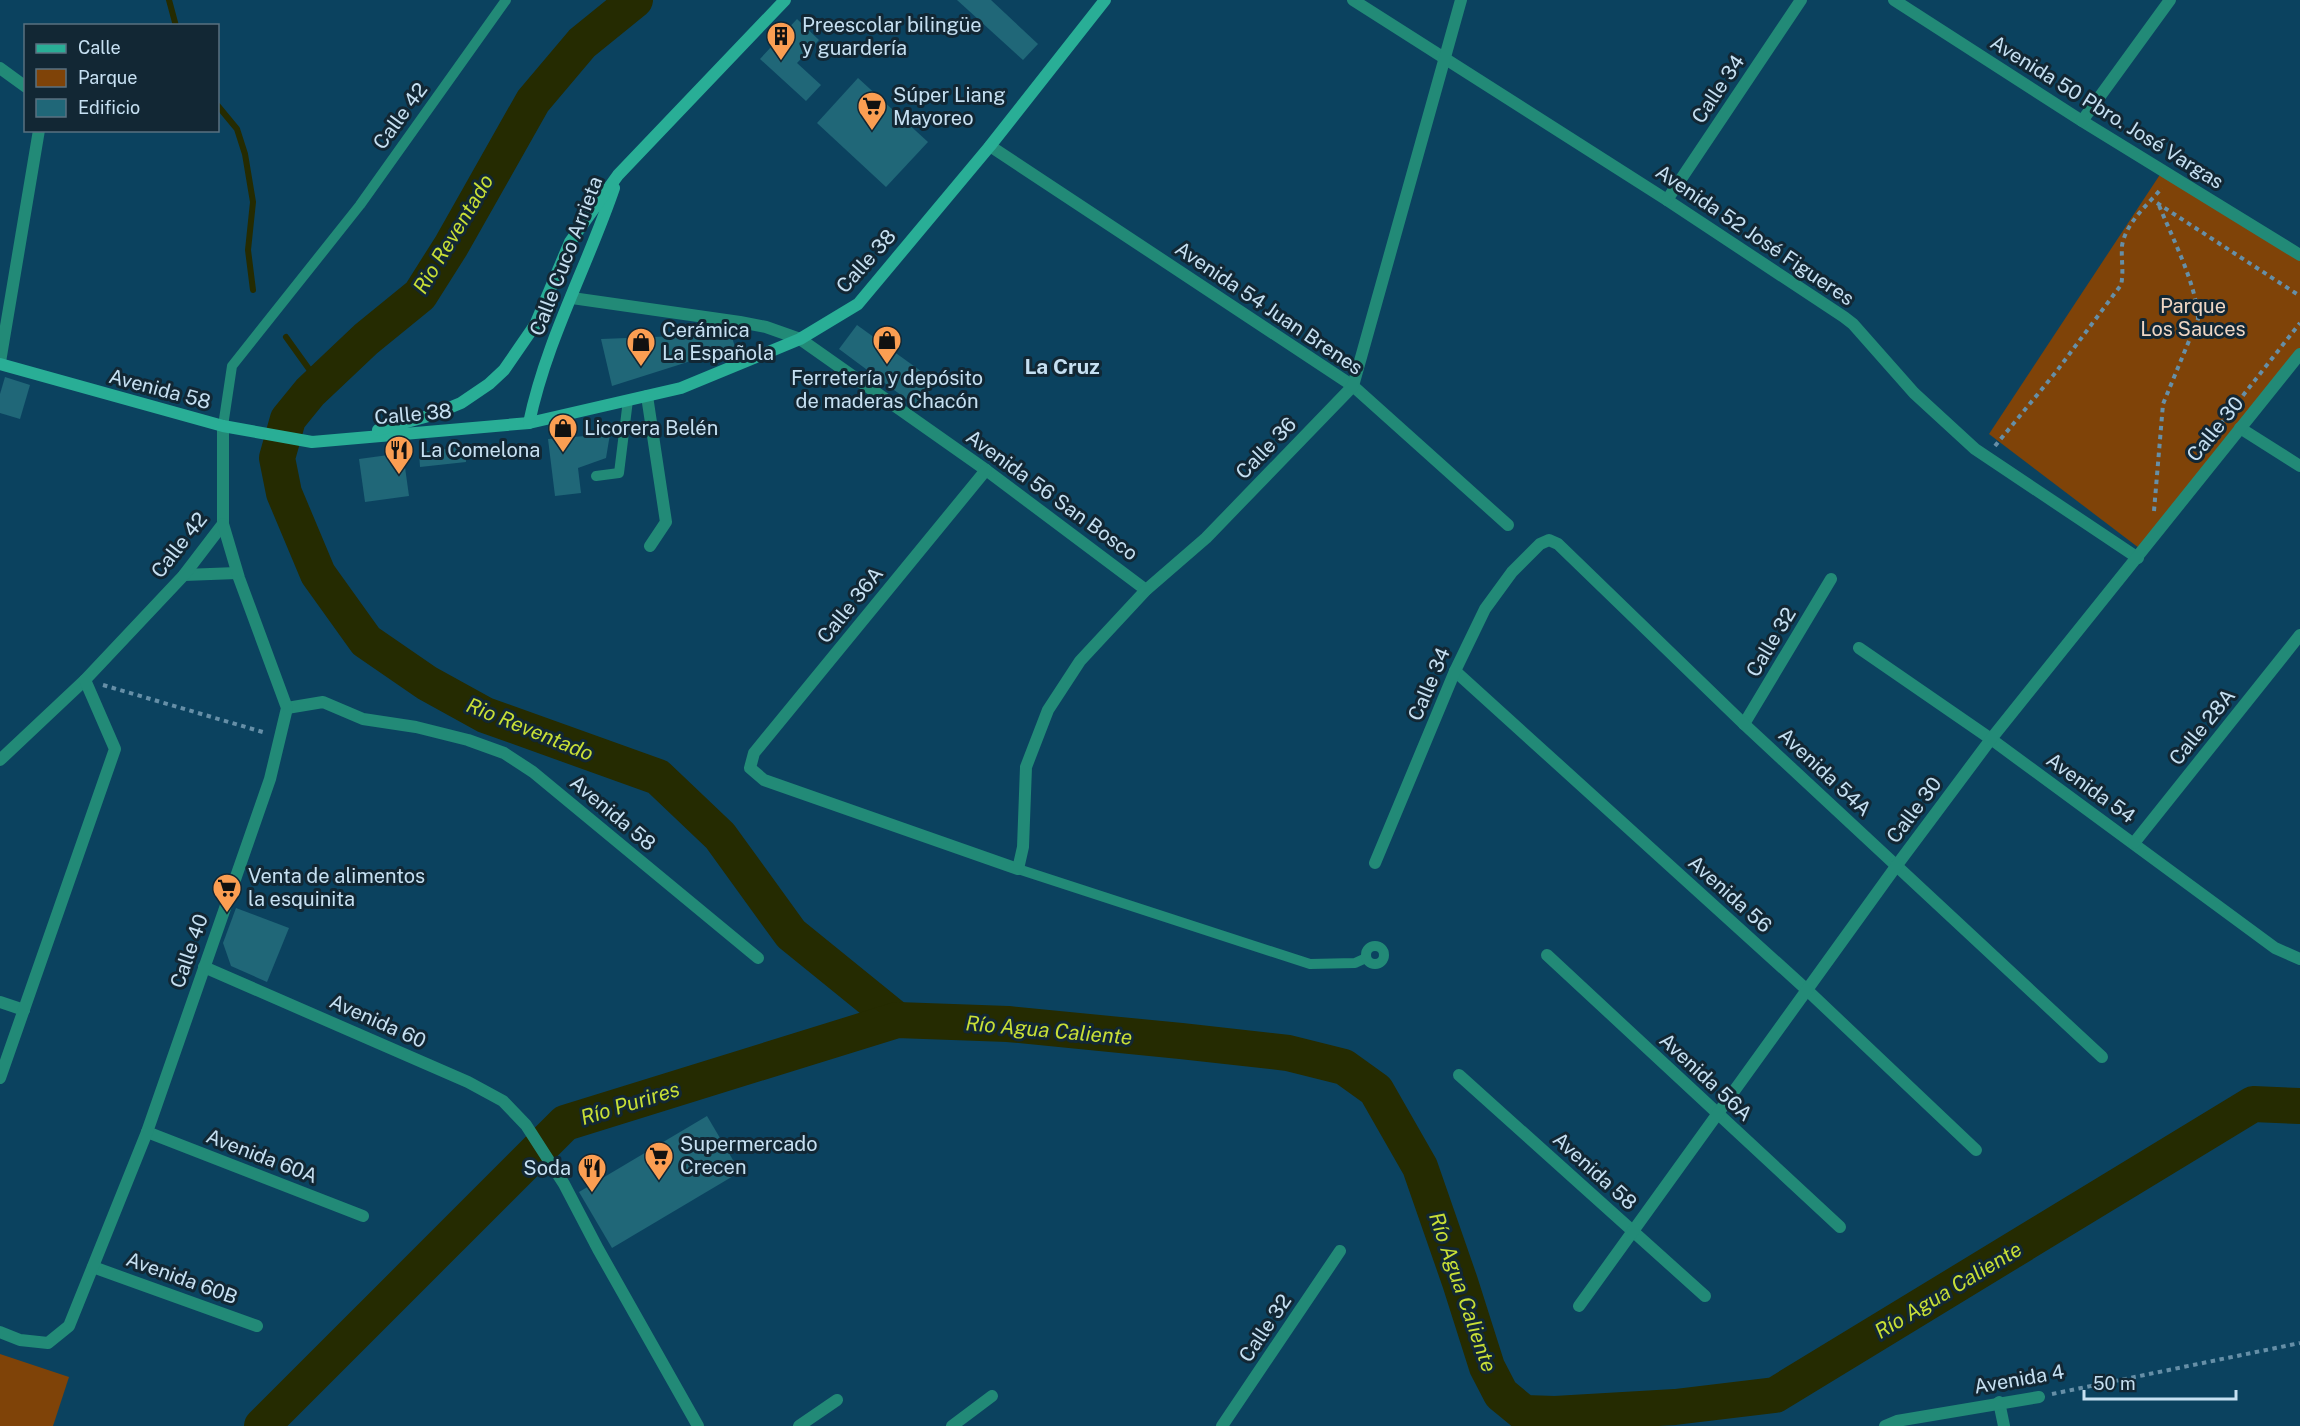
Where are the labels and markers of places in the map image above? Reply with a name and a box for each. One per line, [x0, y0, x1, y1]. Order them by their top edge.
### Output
place label: Preescolar bilingüe y guardería [802, 13, 982, 60]
building icon: Preescolar bilingüe y guardería [765, 20, 797, 62]
place label: Súper Liang Mayoreo [893, 83, 1006, 130]
supermarket icon: Súper Liang Mayoreo [856, 90, 888, 132]
place label: Cerámica La Española [662, 318, 774, 365]
shop icon: Ferretería y depósito de maderas Chacón [871, 324, 903, 366]
shop icon: Cerámica La Española [625, 326, 657, 368]
place label: Ferretería y depósito de maderas Chacón [791, 366, 983, 413]
shop icon: Licorera Belén [547, 412, 579, 454]
place label: Licorera Belén [584, 416, 718, 440]
restaurant icon: La Comelona [383, 434, 415, 476]
place label: La Comelona [420, 438, 540, 462]
place label: Venta de alimentos la esquinita [248, 864, 425, 911]
supermarket icon: Venta de alimentos la esquinita [211, 872, 243, 914]
place label: Supermercado Crecen [680, 1132, 818, 1179]
supermarket icon: Supermercado Crecen [643, 1140, 675, 1182]
restaurant icon: Soda [576, 1152, 608, 1194]
place label: Soda [523, 1156, 571, 1180]

